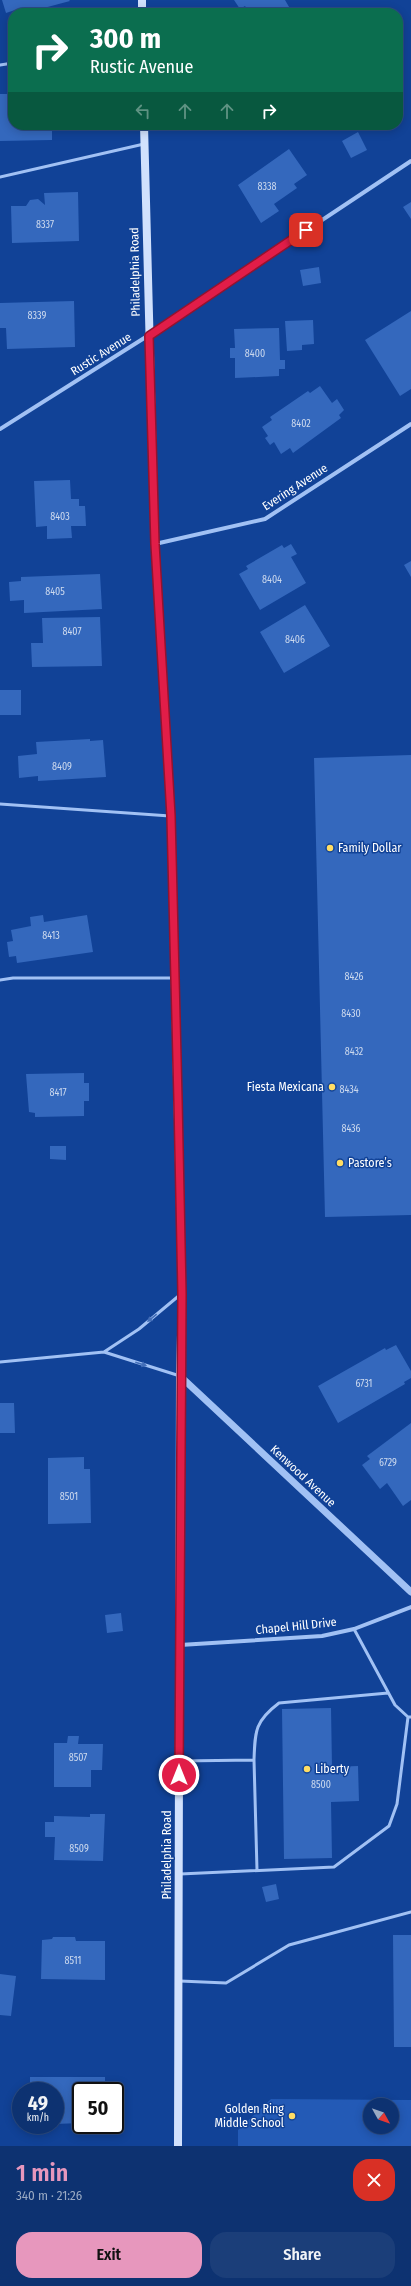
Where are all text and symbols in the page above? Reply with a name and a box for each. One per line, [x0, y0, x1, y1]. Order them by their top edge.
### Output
text: 300 m [90, 22, 161, 55]
icon: right [24, 24, 76, 76]
text: Rustic Avenue [90, 56, 193, 78]
icon: left [132, 100, 154, 122]
icon: ahead [174, 100, 196, 122]
icon: ahead [216, 100, 238, 122]
icon: right [258, 100, 280, 122]
house number: 8338 [257, 181, 277, 193]
pin [289, 213, 323, 247]
house number: 8337 [36, 219, 54, 231]
icon: arrive [295, 219, 317, 241]
street label: Philadelphia Road [127, 227, 143, 317]
house number: 8339 [28, 310, 47, 322]
street label: Rustic Avenue [68, 330, 134, 378]
house number: 8400 [245, 348, 265, 360]
house number: 8402 [291, 418, 311, 430]
street label: Evering Avenue [260, 461, 330, 513]
house number: 8403 [50, 511, 70, 523]
house number: 8404 [262, 574, 282, 586]
house number: 8405 [45, 586, 65, 598]
house number: 8407 [63, 626, 81, 638]
house number: 8406 [285, 634, 305, 646]
house number: 8409 [52, 761, 72, 773]
place label: Family Dollar [338, 841, 402, 855]
marker: Family Dollar [325, 843, 335, 853]
house number: 8413 [42, 930, 60, 942]
house number: 8426 [344, 971, 364, 983]
house number: 8430 [341, 1008, 361, 1020]
house number: 8432 [345, 1046, 364, 1058]
place label: Fiesta Mexicana [247, 1080, 324, 1094]
marker: Fiesta Mexicana [327, 1082, 337, 1092]
house number: 8434 [340, 1084, 359, 1096]
house number: 8417 [49, 1087, 67, 1099]
house number: 8436 [341, 1123, 361, 1135]
place label: Pastore’s [348, 1156, 392, 1170]
marker: Pastore’s [335, 1158, 345, 1168]
one-way arrow [146, 1314, 157, 1323]
one-way arrow [135, 1361, 147, 1367]
house number: 6731 [356, 1378, 372, 1390]
street label: Kenwood Avenue [267, 1442, 339, 1510]
house number: 6729 [379, 1457, 397, 1469]
house number: 8501 [60, 1491, 78, 1503]
street label: Chapel Hill Drive [255, 1615, 337, 1637]
house number: 8507 [69, 1752, 87, 1764]
position arrow [158, 1754, 200, 1796]
place label: Liberty [315, 1762, 350, 1776]
marker: Liberty [302, 1764, 312, 1774]
house number: 8500 [311, 1779, 331, 1791]
street label: Philadelphia Road [160, 1810, 174, 1900]
house number: 8509 [69, 1843, 89, 1855]
house number: 8511 [65, 1955, 81, 1967]
speed limit sign: 50 [72, 2082, 124, 2134]
text: 49 [28, 2091, 48, 2115]
north arrow [363, 2098, 399, 2134]
map controls [363, 2098, 399, 2134]
place label: Golden Ring Middle School [215, 2102, 284, 2130]
marker: Golden Ring Middle School [287, 2111, 297, 2121]
text: km/h [27, 2112, 49, 2124]
text: 1 min [16, 2159, 68, 2187]
button: close [353, 2159, 395, 2201]
text: 340 m · 21:26 [16, 2188, 82, 2203]
button: Exit [16, 2232, 202, 2278]
button: Share [210, 2232, 395, 2278]

